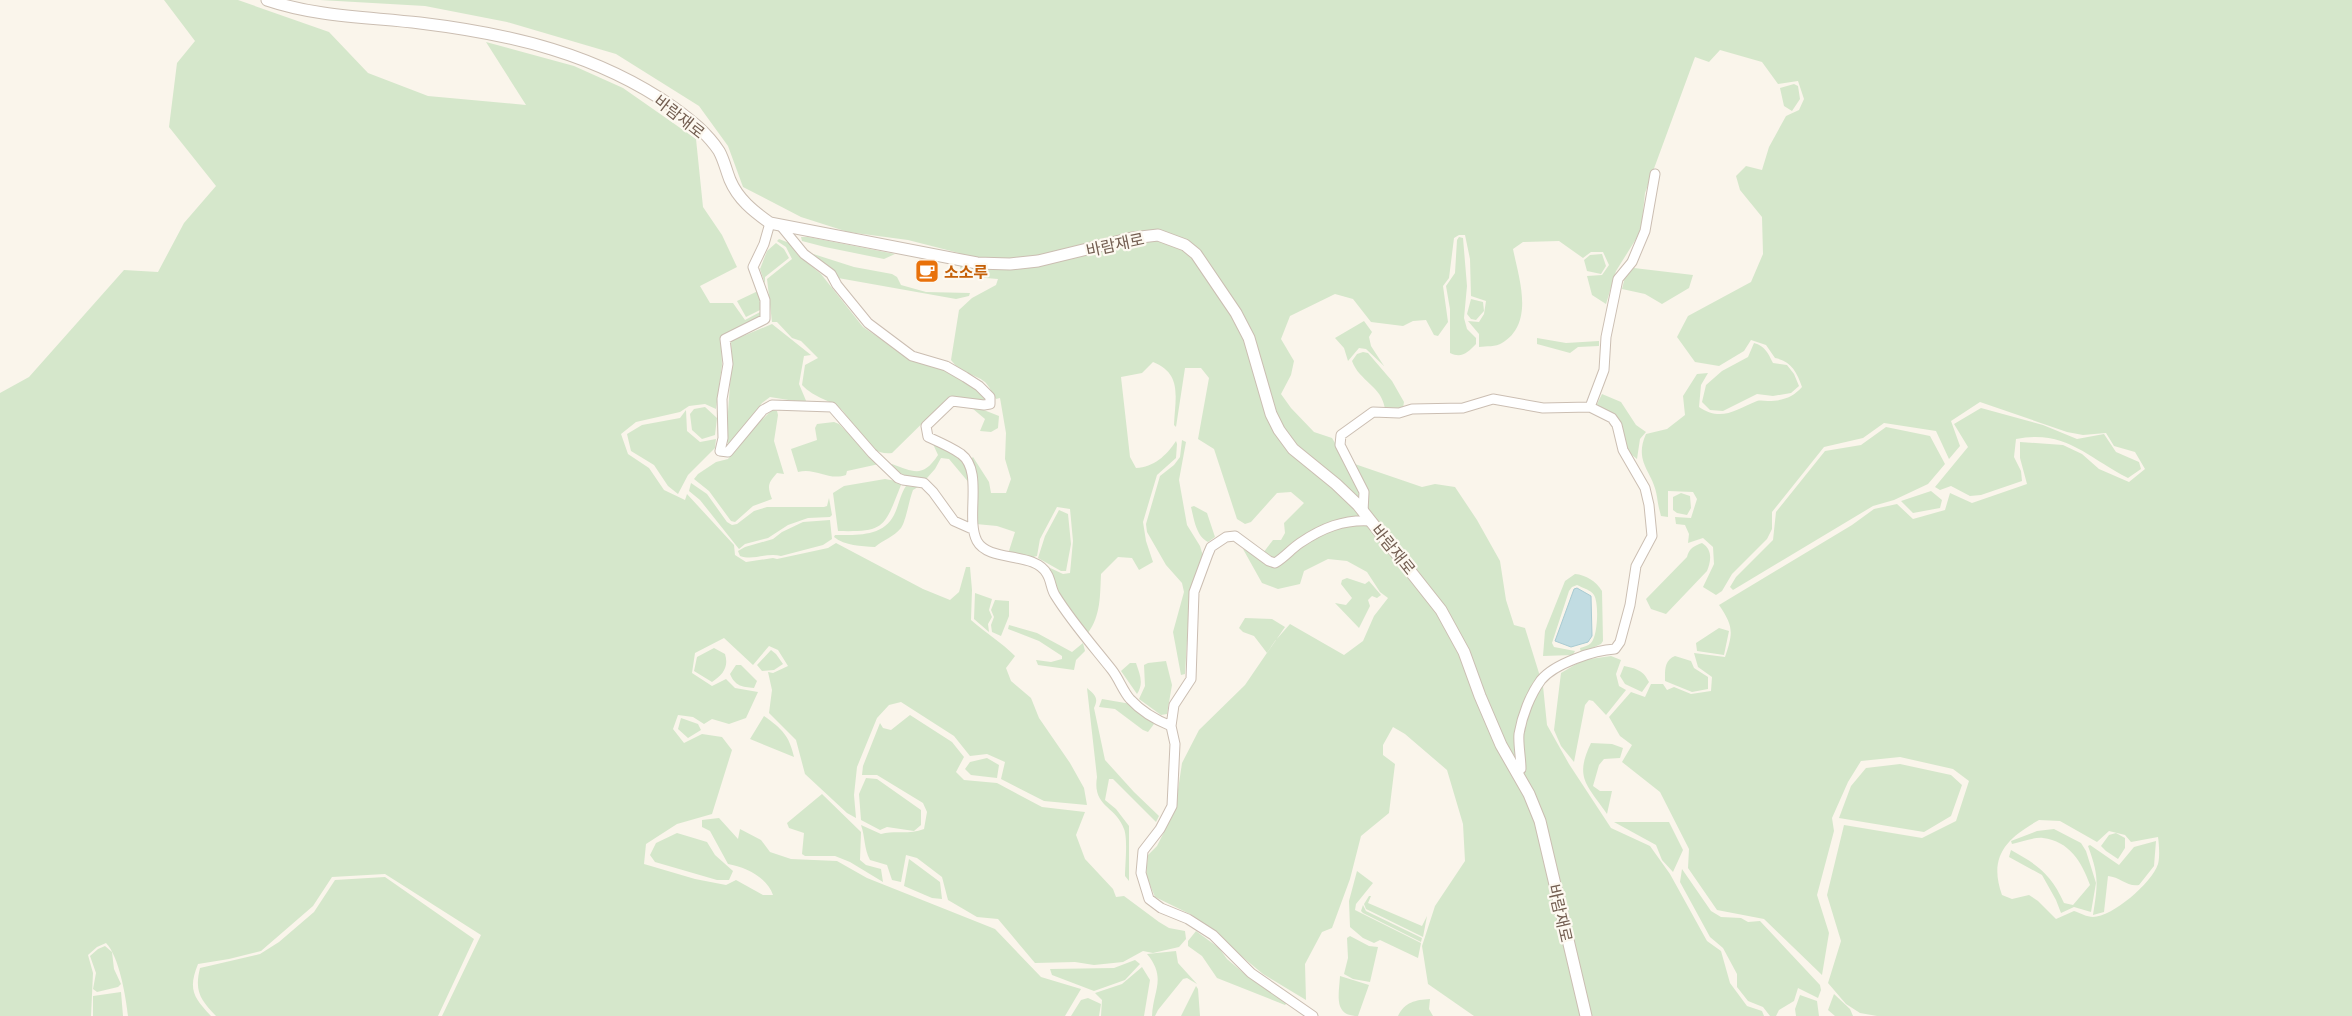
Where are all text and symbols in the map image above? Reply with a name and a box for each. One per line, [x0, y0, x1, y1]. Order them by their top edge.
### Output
street label: 바람재로 [651, 90, 709, 142]
street label: 바람재로 [1084, 229, 1146, 259]
cafe icon: 소소루 [914, 258, 940, 284]
place label: 소소루 [944, 262, 988, 281]
street label: 바람재로 [1368, 520, 1420, 578]
street label: 바람재로 [1545, 882, 1577, 944]

